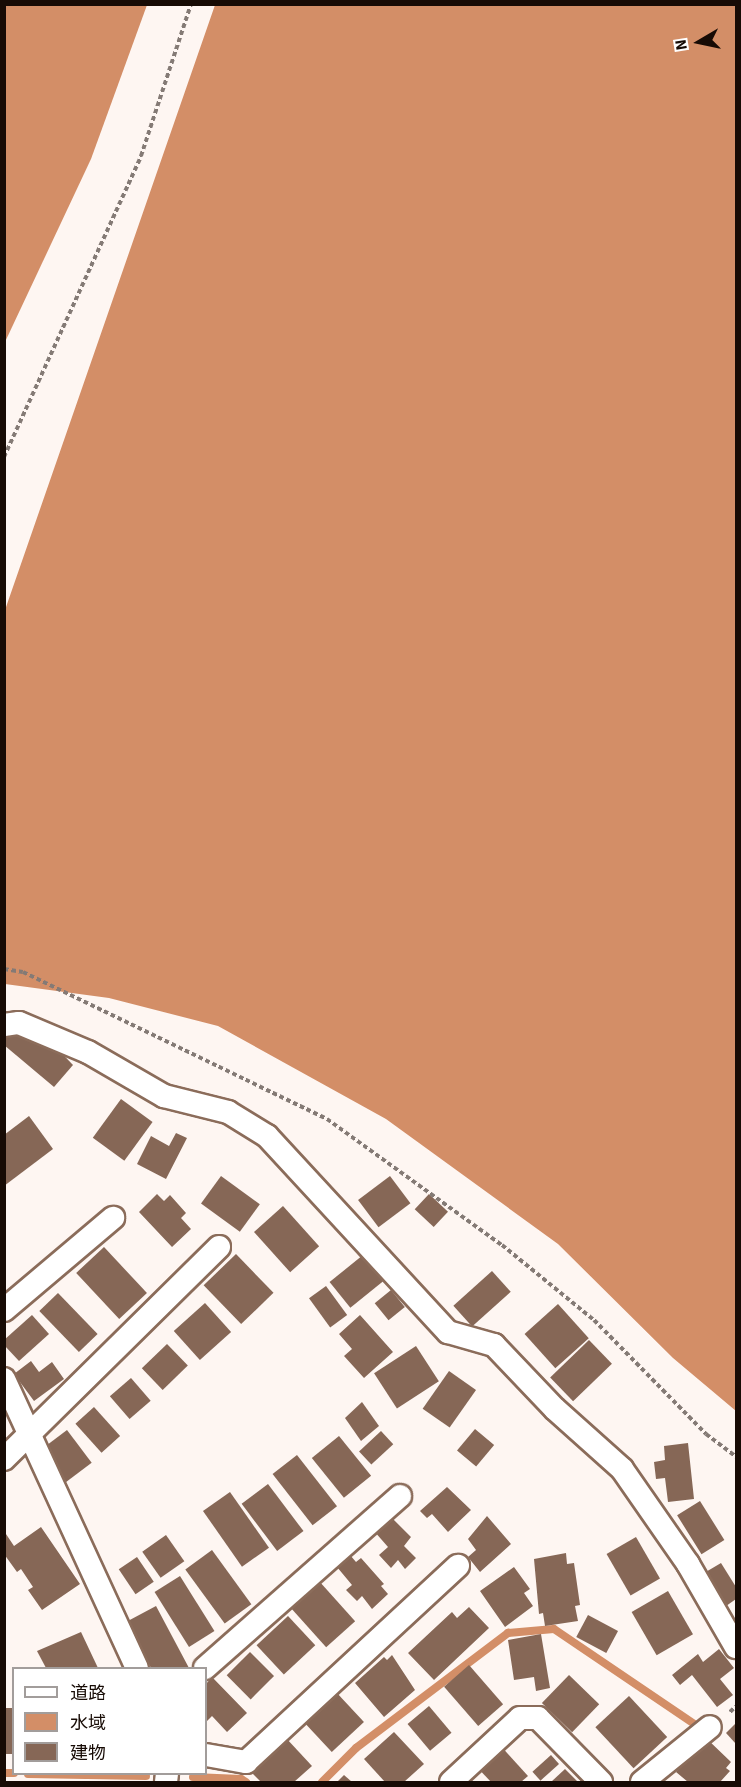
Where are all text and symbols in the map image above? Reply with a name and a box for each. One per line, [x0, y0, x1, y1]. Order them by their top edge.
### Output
north arrow [669, 12, 729, 72]
text: N [670, 38, 693, 52]
legend [12, 1667, 207, 1775]
text: 道路 [70, 1681, 106, 1706]
text: 水域 [70, 1711, 106, 1736]
text: 建物 [70, 1741, 106, 1766]

